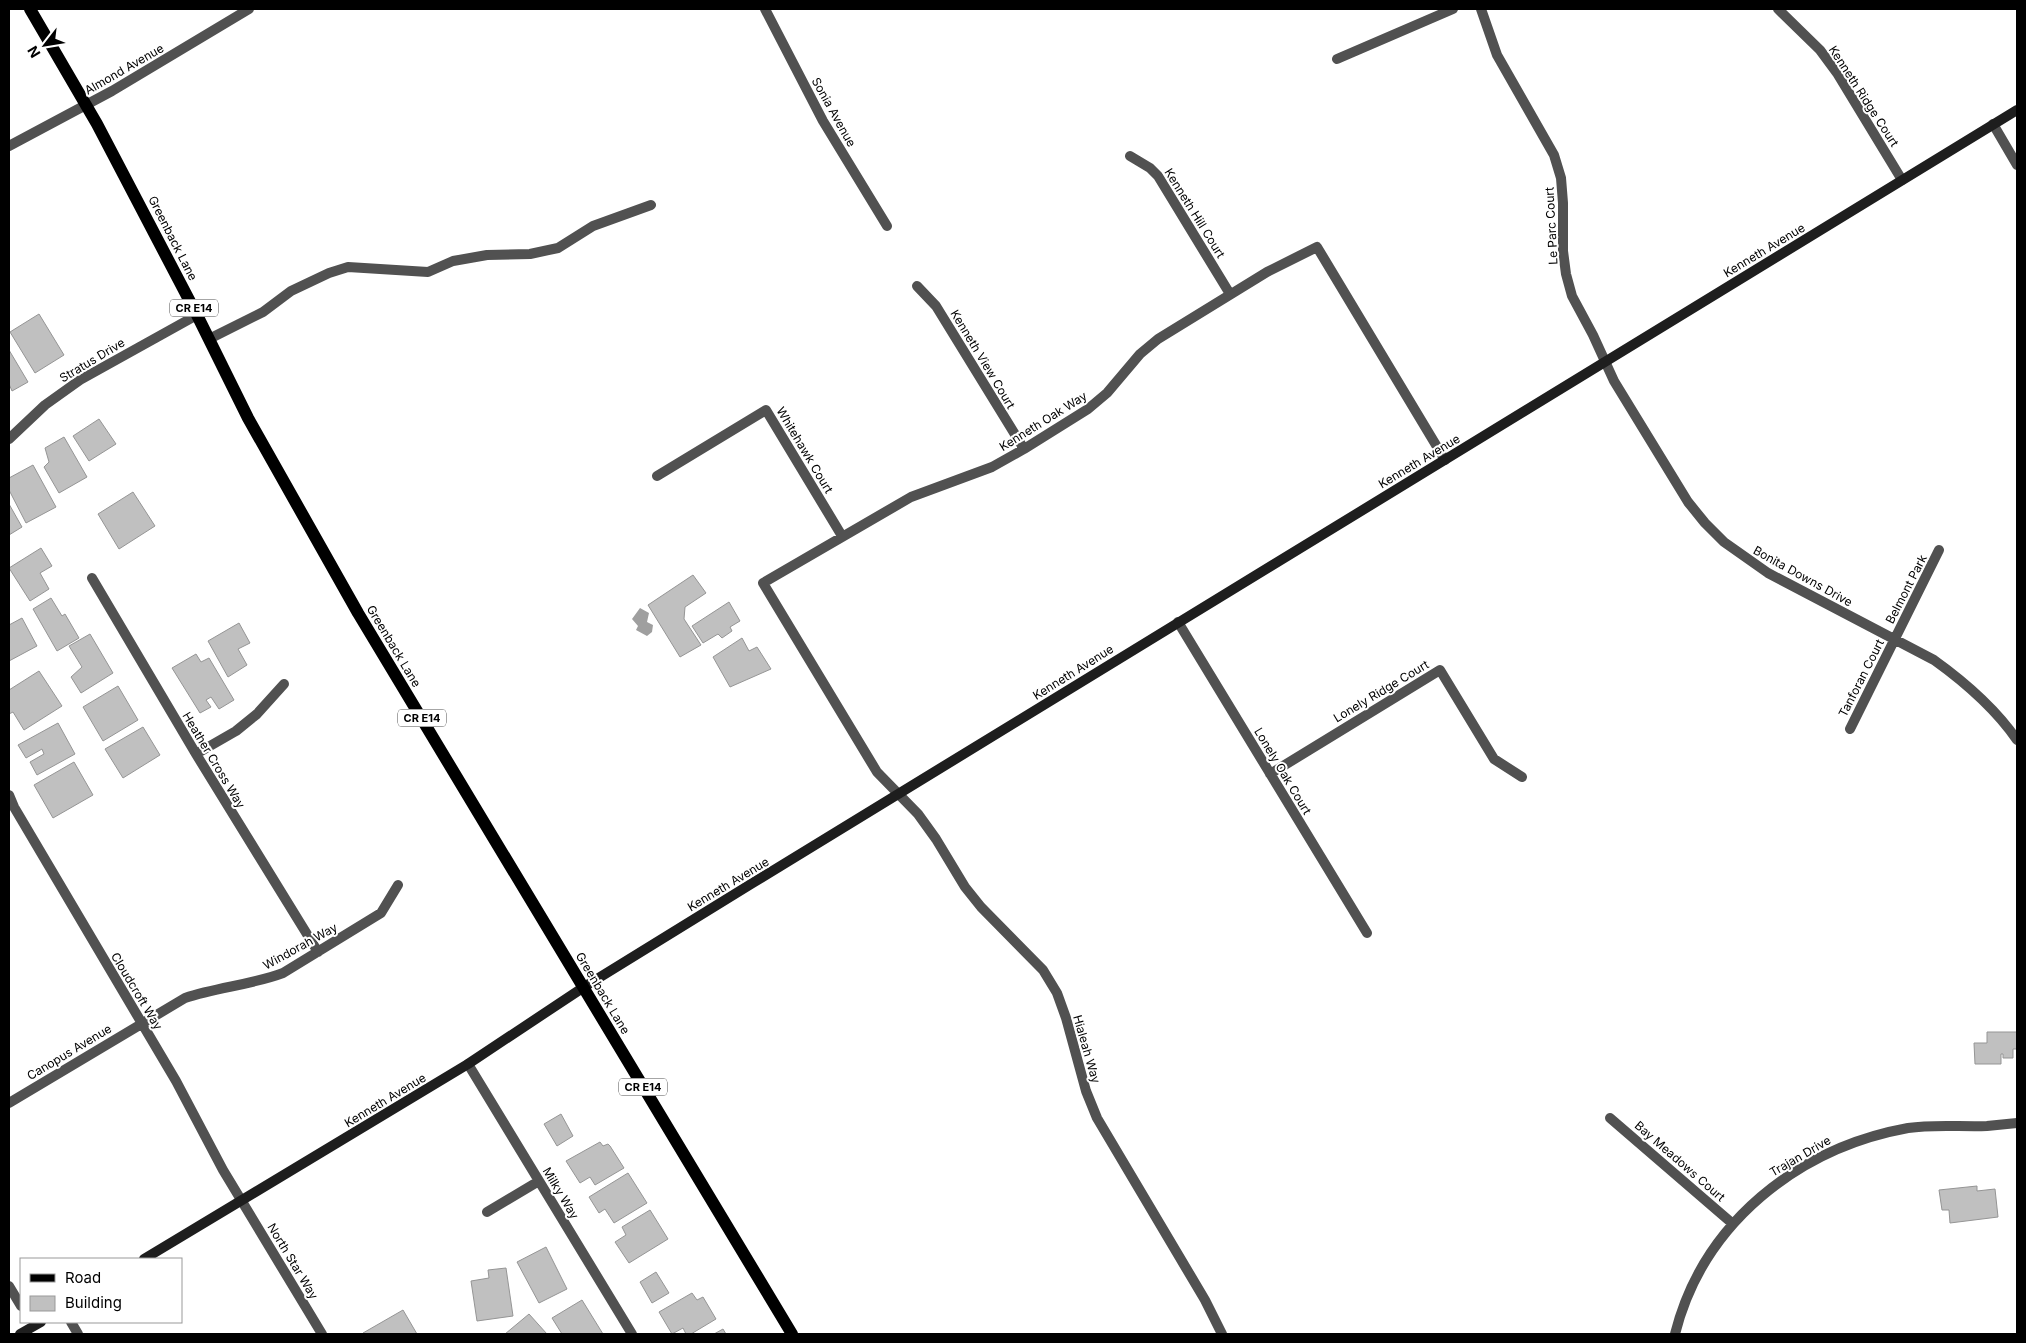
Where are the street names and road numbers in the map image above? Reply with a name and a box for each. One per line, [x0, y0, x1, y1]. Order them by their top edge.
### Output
street label: Almond Avenue [82, 40, 166, 98]
street label: Kenneth Ridge Court [1826, 43, 1902, 149]
street label: Sonia Avenue [809, 75, 859, 149]
street label: Kenneth Hill Court [1161, 165, 1229, 261]
street label: Le Parc Court [1541, 187, 1561, 265]
street label: Greenback Lane [145, 193, 201, 283]
street label: Kenneth Avenue [1721, 220, 1807, 280]
road number: CR E14 [170, 300, 218, 316]
street label: Kenneth View Court [947, 307, 1019, 411]
street label: Stratus Drive [57, 335, 127, 385]
street label: Kenneth Oak Way [996, 388, 1090, 454]
street label: Whitehawk Court [773, 404, 837, 496]
street label: Kenneth Avenue [1376, 431, 1462, 491]
street label: Bonita Downs Drive [1751, 542, 1855, 610]
street label: Belmont Park [1882, 552, 1930, 626]
street label: Greenback Lane [364, 602, 424, 690]
street label: Tanforan Court [1835, 636, 1887, 719]
street label: Kenneth Avenue [1030, 641, 1116, 703]
street label: Lonely Ridge Court [1331, 657, 1431, 725]
street label: Heather Cross Way [179, 709, 249, 811]
road number: CR E14 [398, 710, 446, 726]
street label: Lonely Oak Court [1251, 725, 1315, 817]
street label: Kenneth Avenue [685, 854, 771, 914]
street label: Windorah Way [260, 919, 340, 973]
street label: Greenback Lane [573, 949, 633, 1037]
street label: Cloudcroft Way [108, 950, 166, 1033]
street label: Hialeah Way [1070, 1013, 1104, 1085]
street label: Canopus Avenue [24, 1021, 114, 1083]
street label: Kenneth Avenue [342, 1070, 428, 1130]
road number: CR E14 [619, 1078, 667, 1096]
street label: Bay Meadows Court [1632, 1118, 1728, 1204]
street label: Trajan Drive [1767, 1132, 1833, 1180]
street label: Milky Way [540, 1164, 582, 1222]
street label: North Star Way [264, 1220, 322, 1302]

